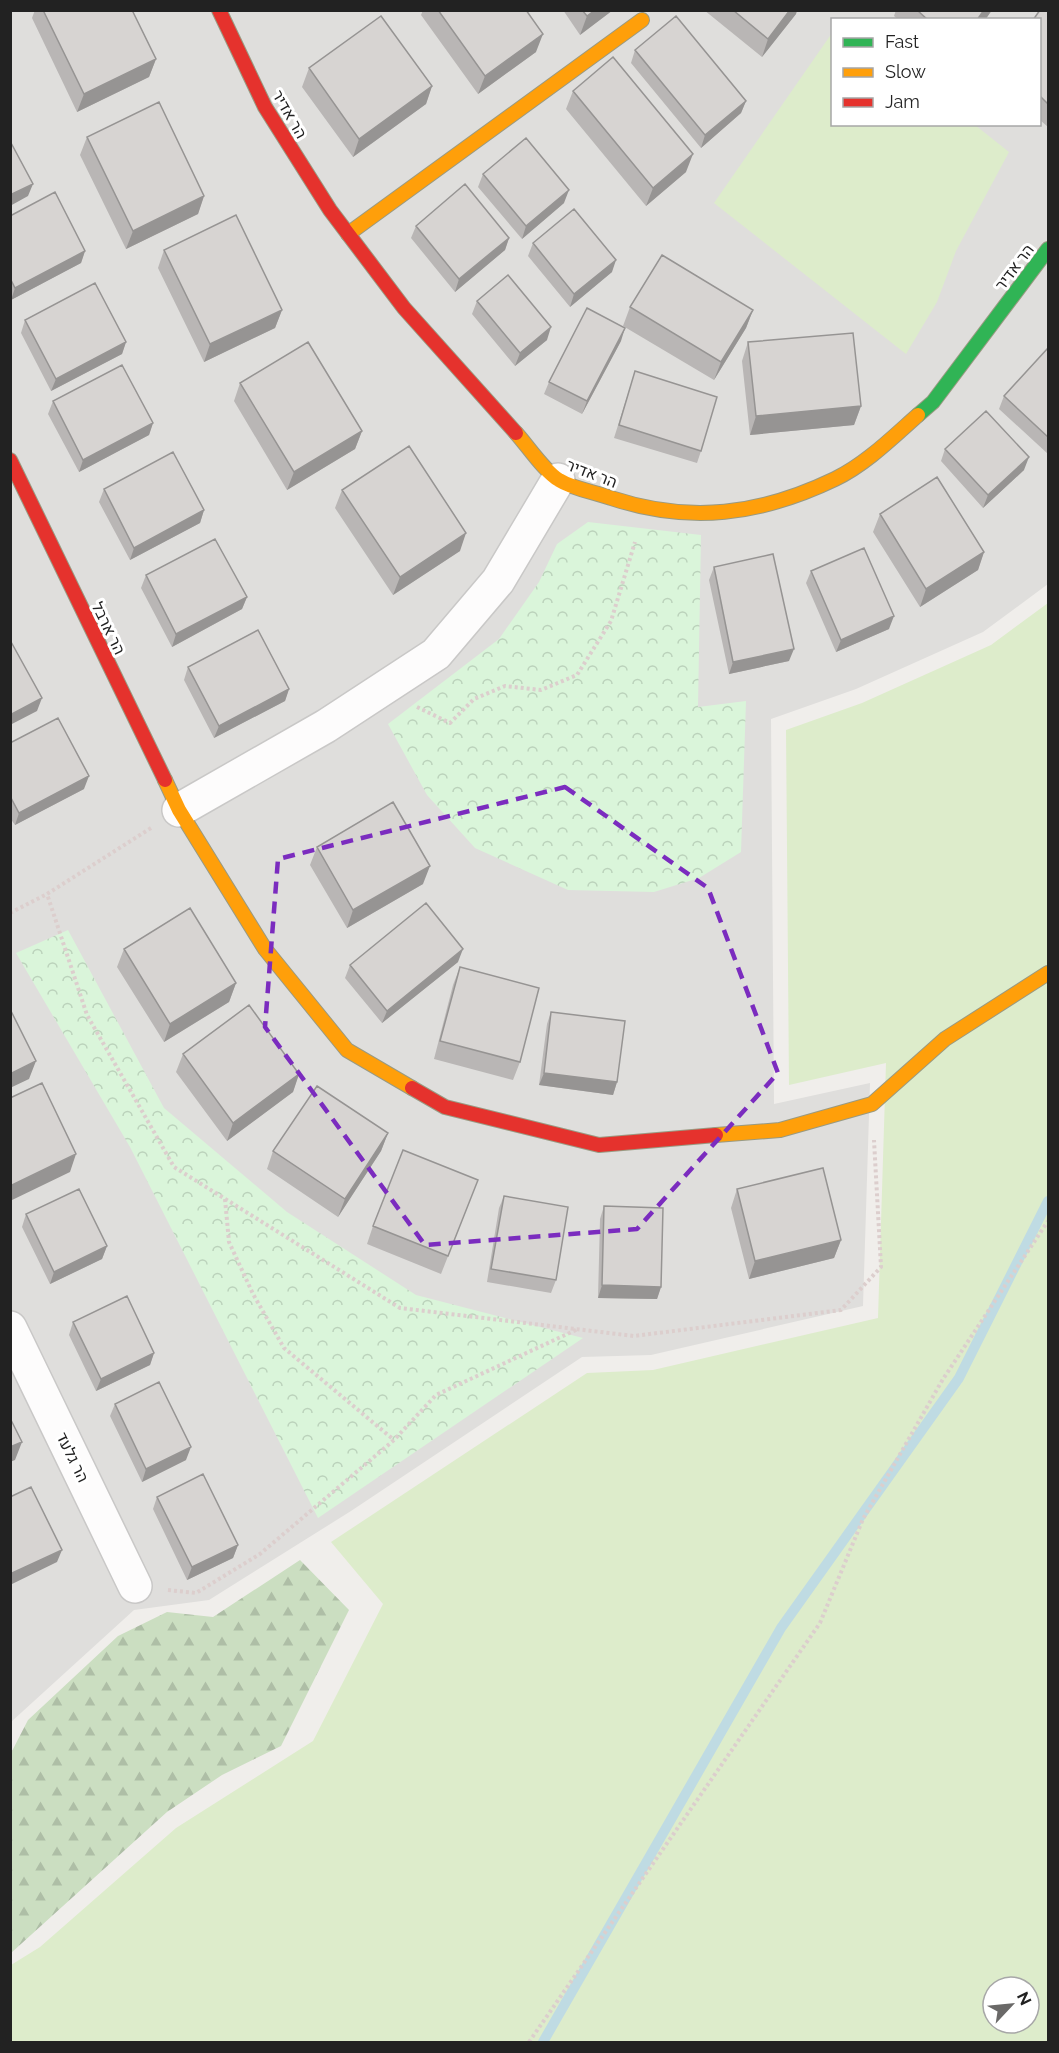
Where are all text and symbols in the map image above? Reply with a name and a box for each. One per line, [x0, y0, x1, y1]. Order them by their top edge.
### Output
legend [831, 18, 1041, 126]
text: Fast [885, 31, 919, 52]
text: Slow [885, 61, 926, 82]
street label: הר אדיר [268, 87, 311, 142]
text: Jam [885, 91, 920, 112]
street label: הר אדיר [991, 241, 1038, 294]
street label: הר אדיר [564, 455, 620, 492]
street label: הר ארבל [88, 599, 129, 658]
street label: הר גלעד [52, 1429, 93, 1485]
north arrow [981, 1975, 1041, 2035]
text: N [1013, 1989, 1035, 2008]

